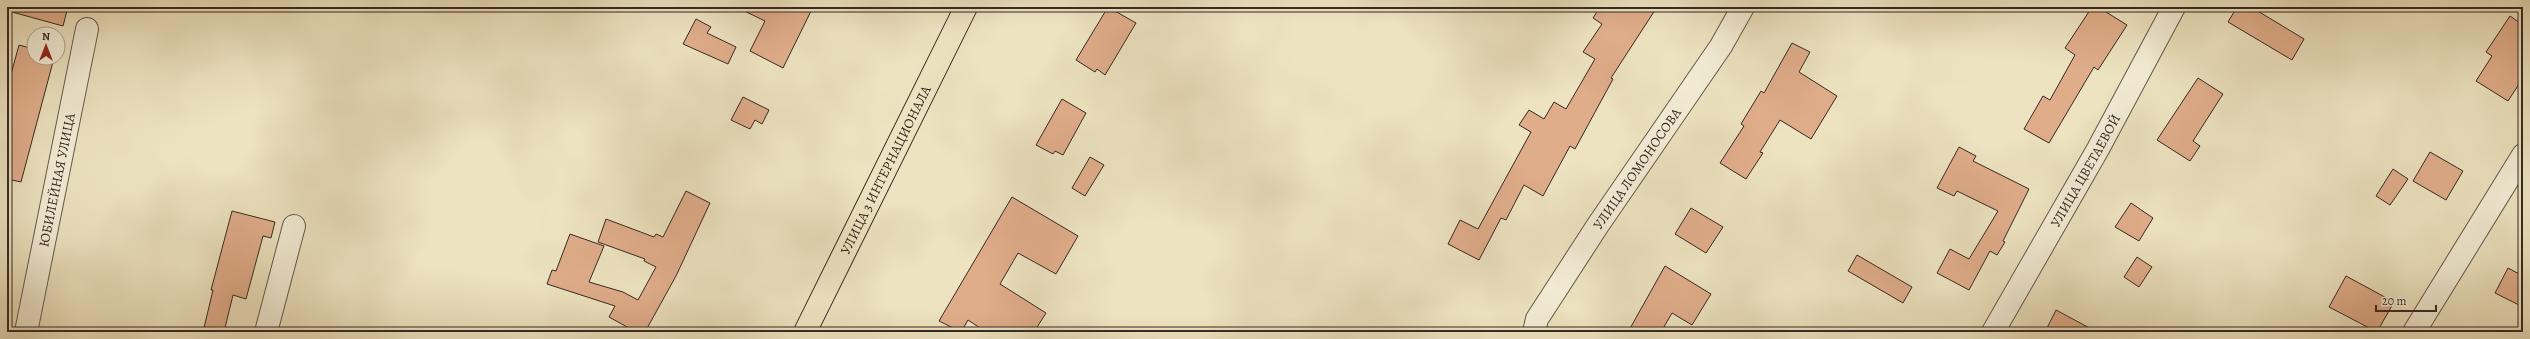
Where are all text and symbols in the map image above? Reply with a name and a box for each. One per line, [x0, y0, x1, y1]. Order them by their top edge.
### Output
north arrow [26, 26, 66, 66]
text: N [42, 29, 50, 44]
street label: УЛИЦА 3 ИНТЕРНАЦИОНАЛА [836, 81, 936, 257]
street label: УЛИЦА ЛОМОНОСОВА [1588, 103, 1686, 233]
street label: УЛИЦА ЦВЕТАЕВОЙ [2046, 110, 2125, 231]
street label: ЮБИЛЕЙНАЯ УЛИЦА [34, 111, 80, 249]
scale bar [2376, 287, 2436, 313]
text: 20 m [2382, 293, 2406, 309]

